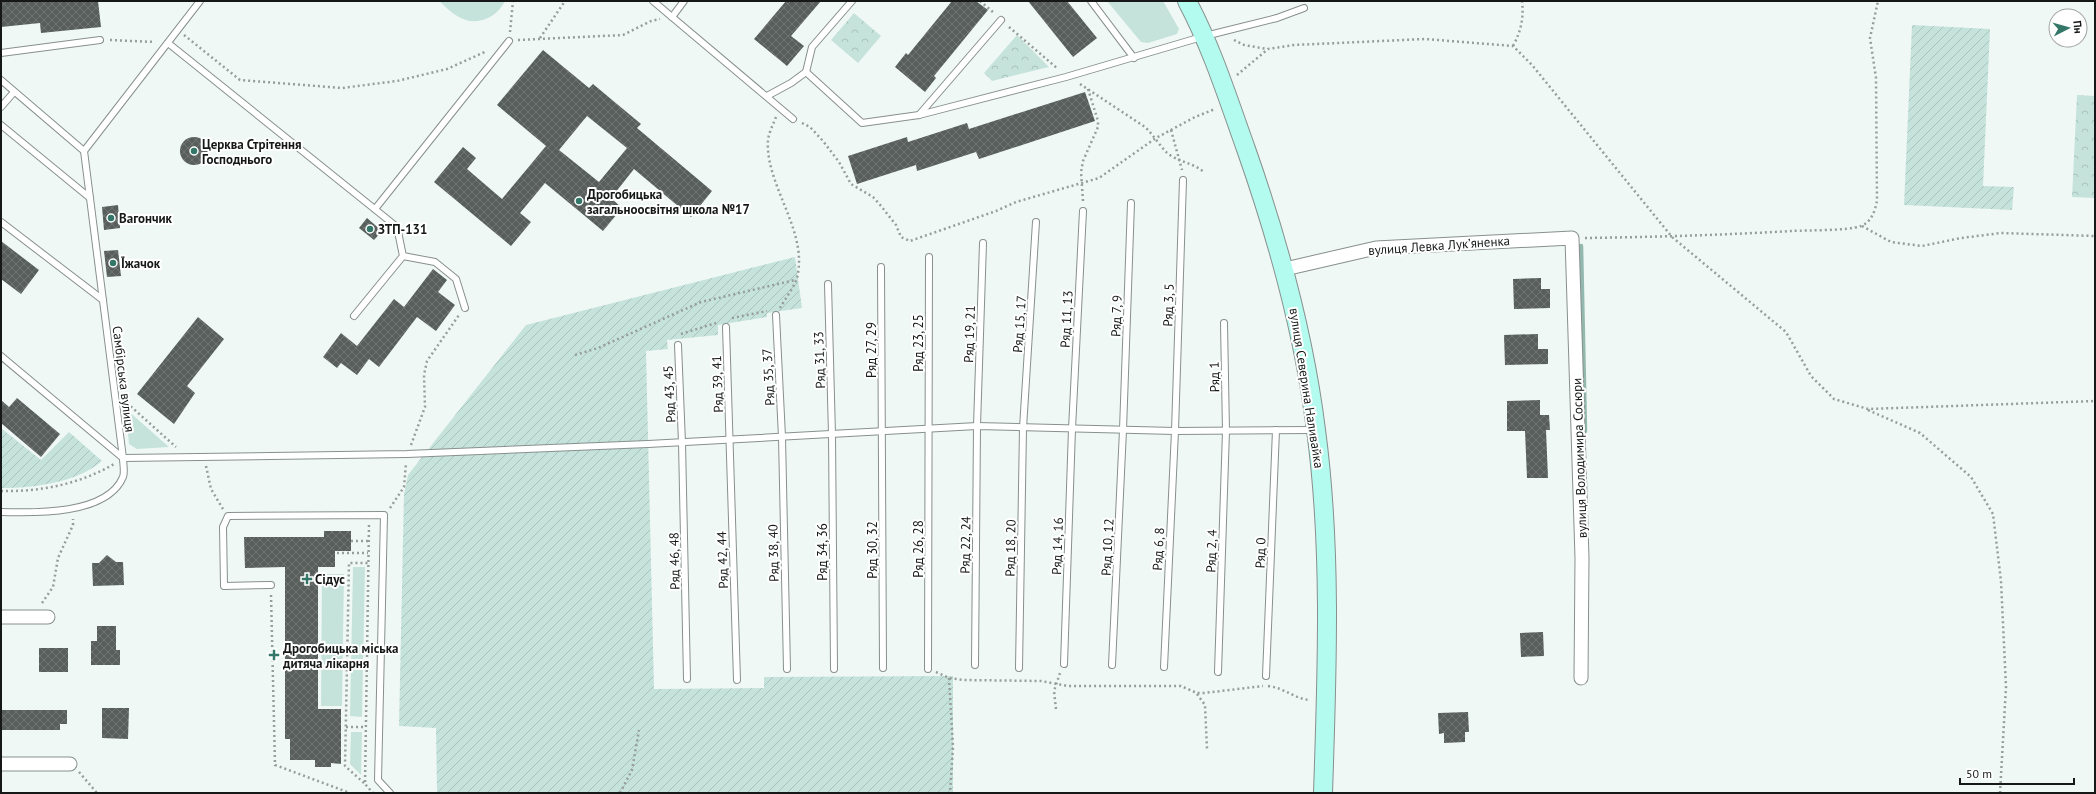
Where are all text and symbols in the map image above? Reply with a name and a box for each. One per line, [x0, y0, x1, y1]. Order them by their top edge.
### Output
north arrow [2048, 8, 2088, 48]
text: Пн [2070, 20, 2086, 34]
place label: Церква Стрітення Господнього [202, 136, 302, 168]
marker: Церква Стрітення Господнього [189, 146, 199, 156]
place label: Дрогобицька загальноосвітня школа №17 [587, 186, 750, 218]
marker: Дрогобицька загальноосвітня школа №17 [574, 196, 584, 206]
place label: Вагончик [119, 210, 173, 227]
marker: Вагончик [106, 213, 116, 223]
place label: ЗТП-131 [378, 221, 427, 238]
marker: ЗТП-131 [365, 224, 375, 234]
street label: вулиця Левка Лукʼяненка [1367, 232, 1511, 259]
place label: Їжачок [121, 255, 161, 272]
marker: Їжачок [108, 258, 118, 268]
street label: Ряд 3, 5 [1159, 283, 1178, 327]
street label: Ряд 11, 13 [1057, 290, 1076, 348]
street label: Ряд 15, 17 [1009, 295, 1030, 353]
street label: Ряд 7, 9 [1107, 295, 1126, 337]
street label: Ряд 19, 21 [960, 305, 979, 363]
street label: вулиця Северина Наливайка [1285, 307, 1328, 469]
street label: Ряд 23, 25 [910, 314, 927, 372]
street label: Ряд 27, 29 [863, 322, 880, 378]
street label: Самбірська вулиця [109, 325, 138, 433]
street label: Ряд 31, 33 [810, 331, 829, 389]
street label: Ряд 35, 37 [759, 348, 778, 406]
street label: Ряд 39, 41 [708, 355, 727, 413]
street label: Ряд 1 [1206, 361, 1223, 393]
street label: Ряд 43, 45 [660, 365, 679, 423]
street label: вулиця Володимира Сосюри [1568, 377, 1591, 538]
street label: Ряд 22, 24 [957, 516, 974, 574]
street label: Ряд 14, 16 [1048, 517, 1067, 575]
street label: Ряд 10, 12 [1098, 518, 1117, 576]
street label: Ряд 18, 20 [1002, 519, 1019, 577]
street label: Ряд 26, 28 [910, 520, 927, 578]
street label: Ряд 30, 32 [864, 521, 881, 579]
street label: Ряд 34, 36 [814, 523, 831, 581]
street label: Ряд 38, 40 [765, 524, 782, 582]
street label: Ряд 6, 8 [1149, 527, 1168, 571]
street label: Ряд 2, 4 [1202, 529, 1221, 573]
street label: Ряд 42, 44 [713, 531, 732, 589]
street label: Ряд 46, 48 [666, 532, 683, 590]
street label: Ряд 0 [1251, 537, 1270, 569]
place label: Сідус [315, 571, 345, 588]
marker: Сідус [302, 574, 312, 584]
place label: Дрогобицька міська дитяча лікарня [282, 640, 399, 672]
marker: Дрогобицька міська дитяча лікарня [268, 649, 280, 661]
scale bar [1960, 760, 2074, 786]
text: 50 m [1966, 766, 1992, 781]

